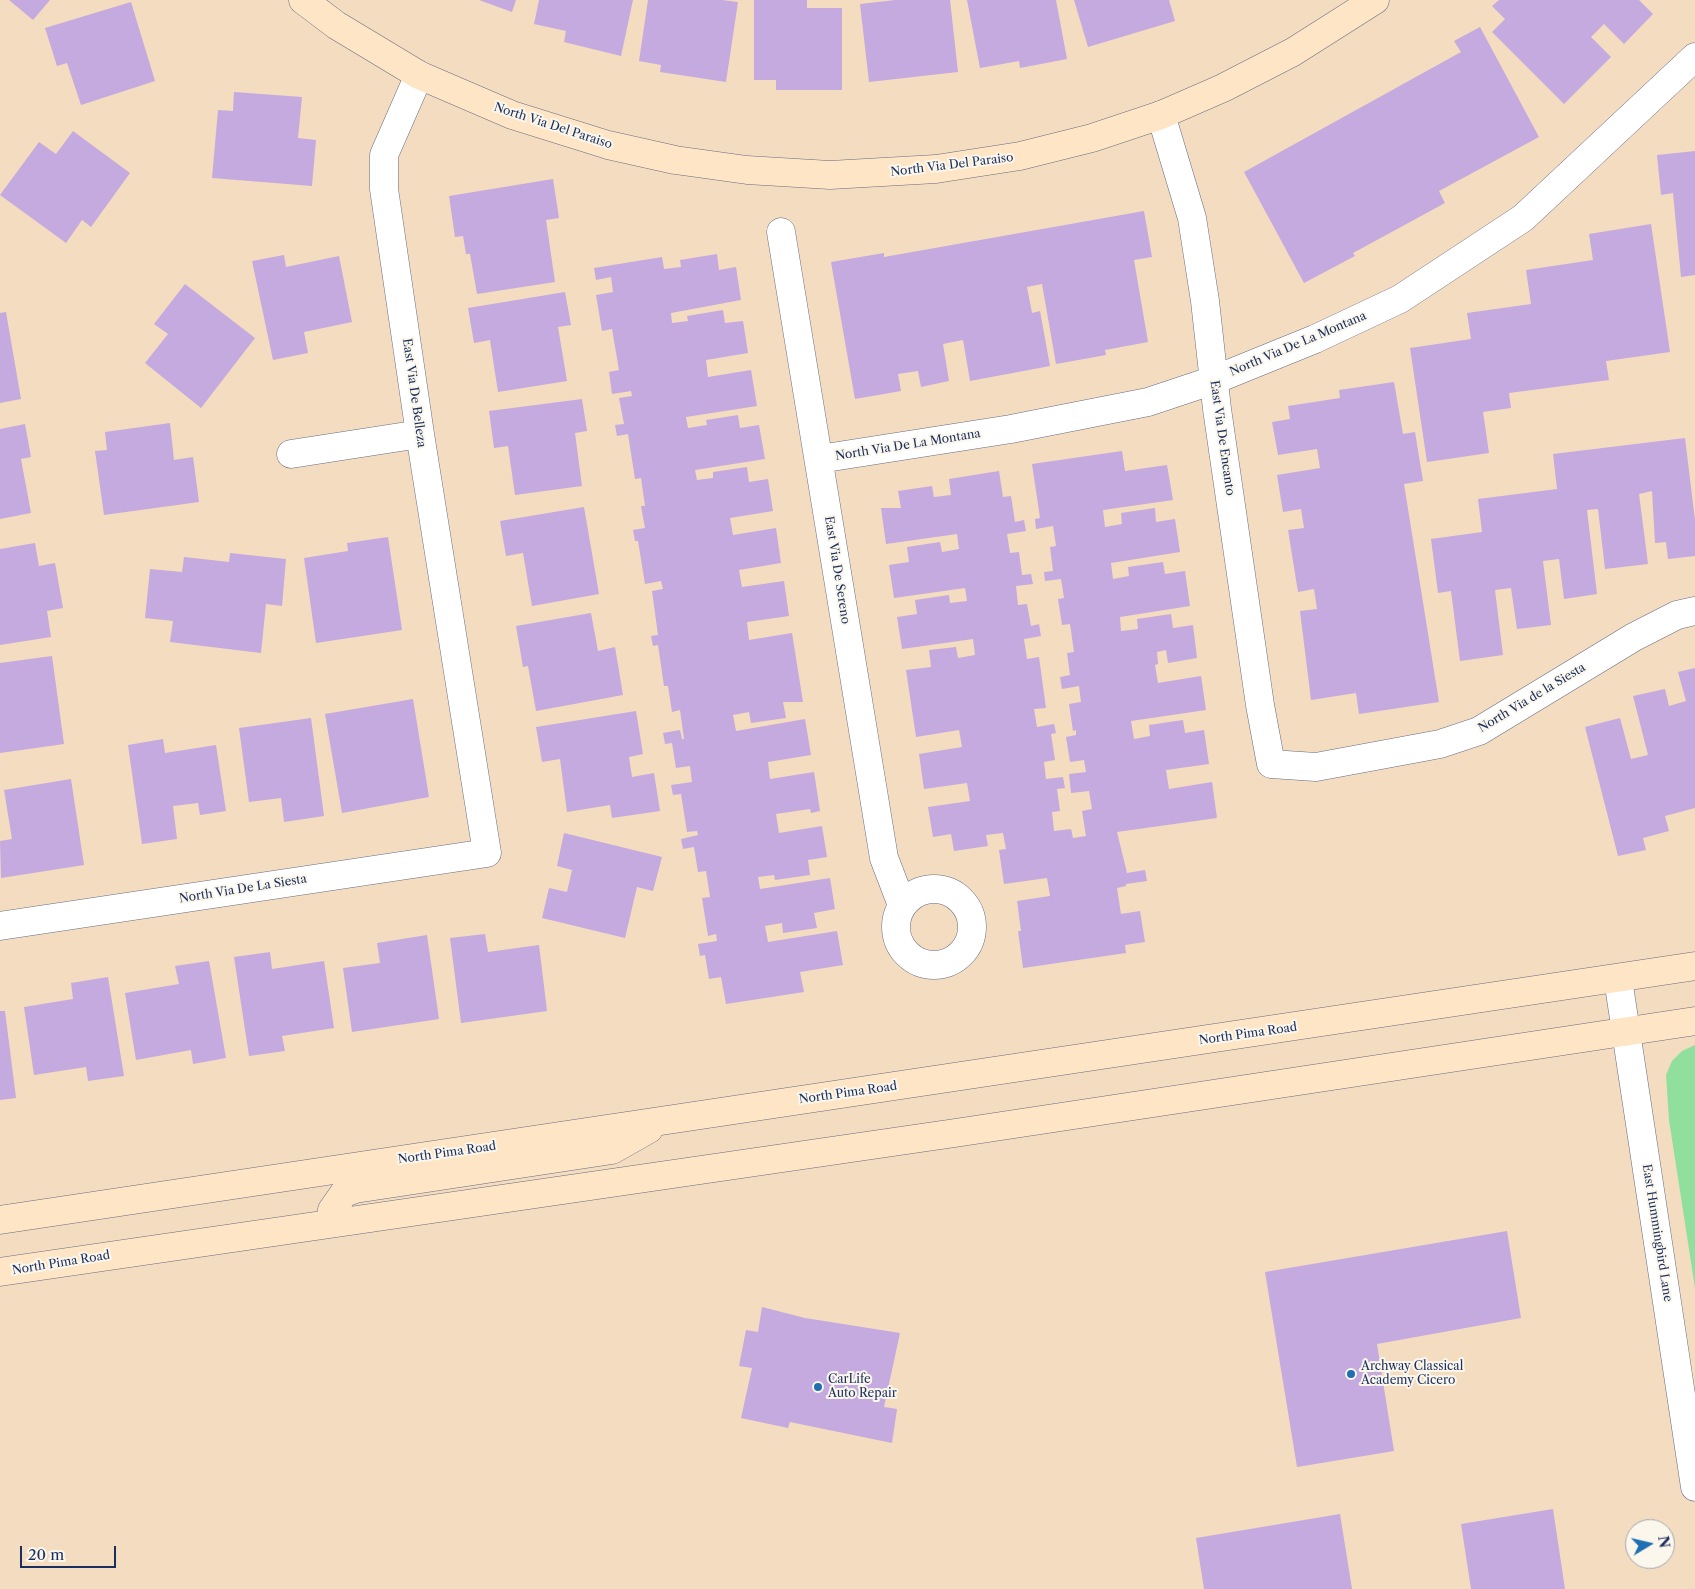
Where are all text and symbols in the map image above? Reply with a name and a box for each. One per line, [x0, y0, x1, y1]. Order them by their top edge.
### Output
street label: North Via Del Paraiso [492, 100, 614, 152]
street label: North Via Del Paraiso [890, 150, 1014, 180]
street label: North Via De La Montana [1228, 309, 1368, 379]
street label: East Via De Belleza [399, 337, 429, 449]
street label: East Via De Encanto [1207, 379, 1237, 497]
street label: North Via De La Montana [834, 426, 982, 464]
street label: East Via De Sereno [821, 515, 853, 625]
street label: North Via de la Siesta [1476, 660, 1588, 736]
street label: North Via De La Siesta [178, 872, 308, 906]
street label: North Pima Road [1198, 1020, 1298, 1048]
street label: North Pima Road [798, 1079, 898, 1107]
street label: North Pima Road [397, 1139, 497, 1167]
street label: East Hummingbird Lane [1639, 1163, 1675, 1303]
street label: North Pima Road [11, 1248, 111, 1278]
place label: Archway Classical Academy Cicero [1361, 1360, 1463, 1388]
marker: Archway Classical Academy Cicero [1345, 1368, 1357, 1380]
place label: CarLife Auto Repair [828, 1373, 897, 1401]
marker: CarLife Auto Repair [812, 1381, 824, 1393]
north arrow [1625, 1519, 1675, 1569]
text: N [1654, 1534, 1674, 1549]
scale bar [22, 1536, 119, 1568]
text: 20 m [28, 1545, 64, 1564]

